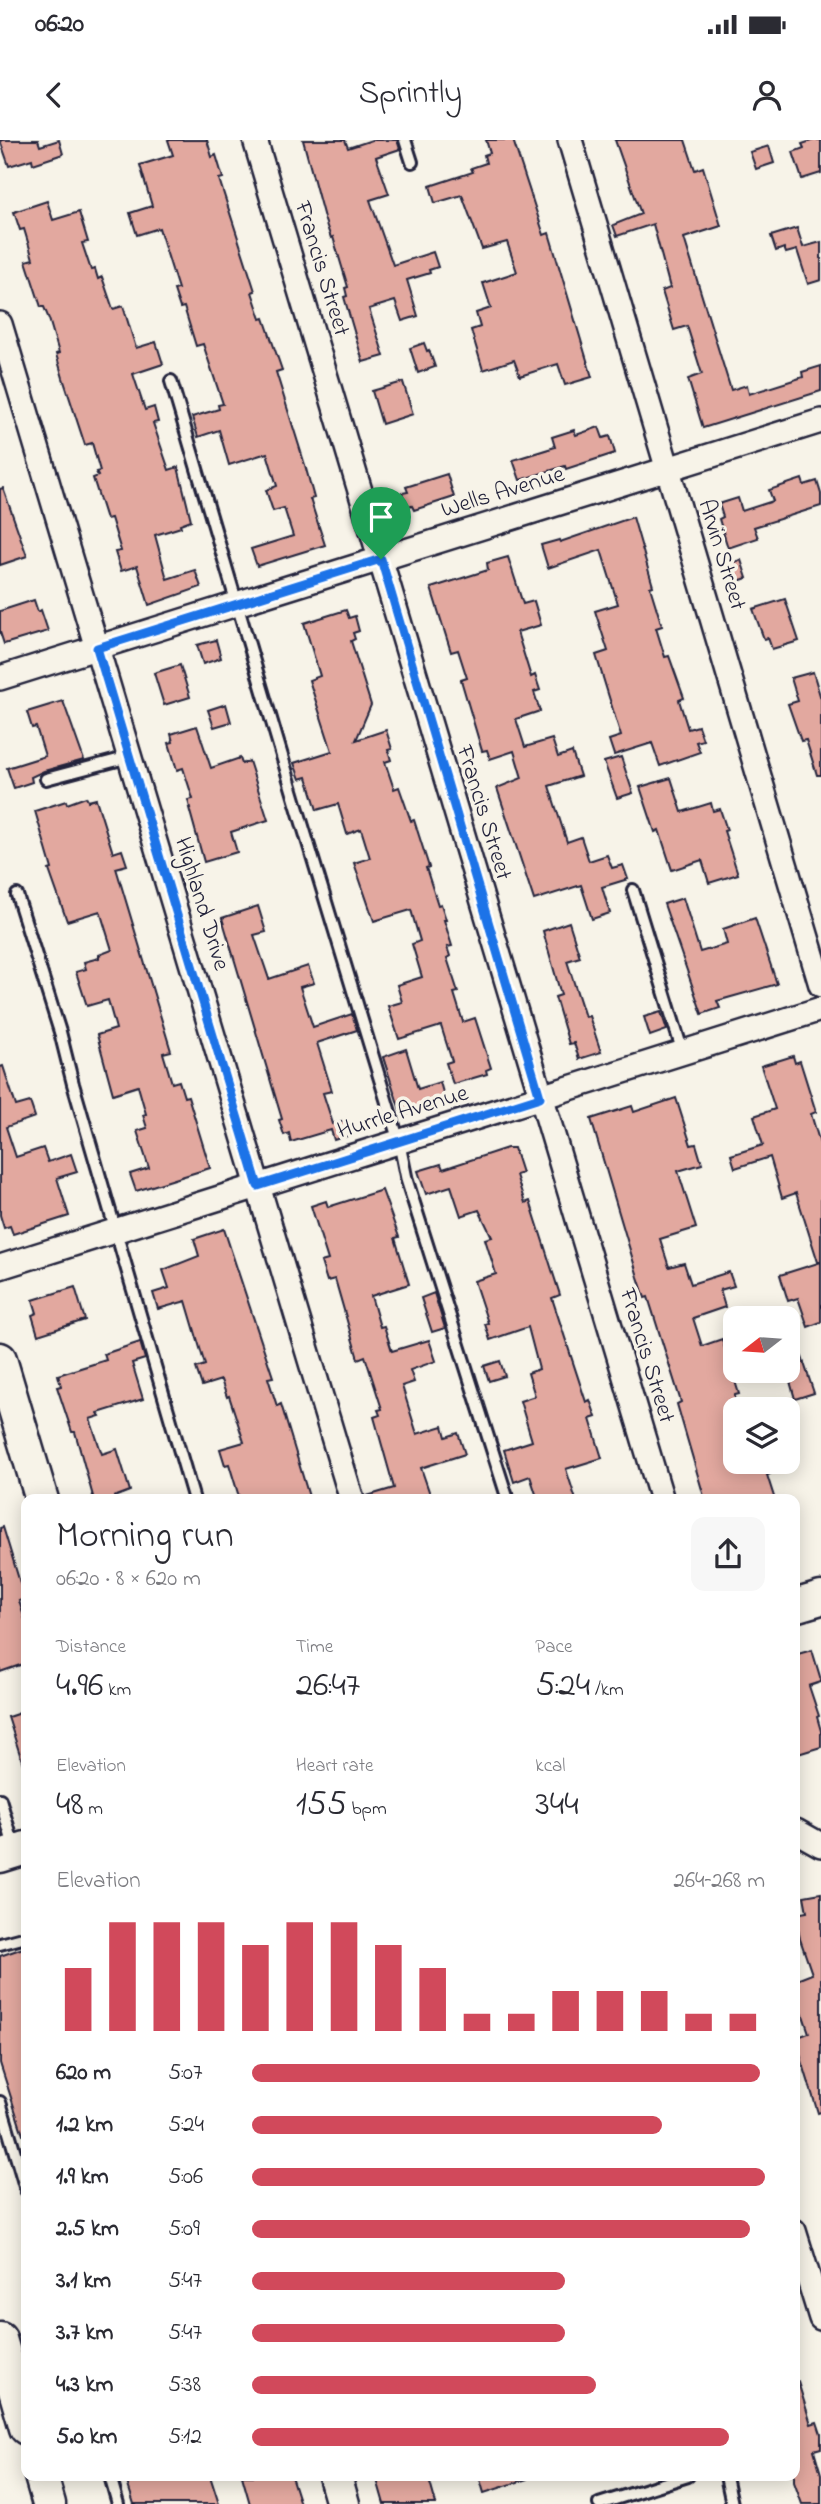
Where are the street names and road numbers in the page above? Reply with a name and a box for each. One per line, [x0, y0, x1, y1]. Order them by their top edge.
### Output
street label: Francis Street [284, 196, 358, 341]
street label: Wells Avenue [437, 458, 569, 528]
street label: Arvin Street [688, 495, 754, 615]
street label: Francis Street [446, 740, 520, 885]
street label: Highland Drive [164, 833, 238, 975]
street label: Hurrle Avenue [333, 1076, 473, 1149]
street label: Francis Street [609, 1283, 683, 1428]

